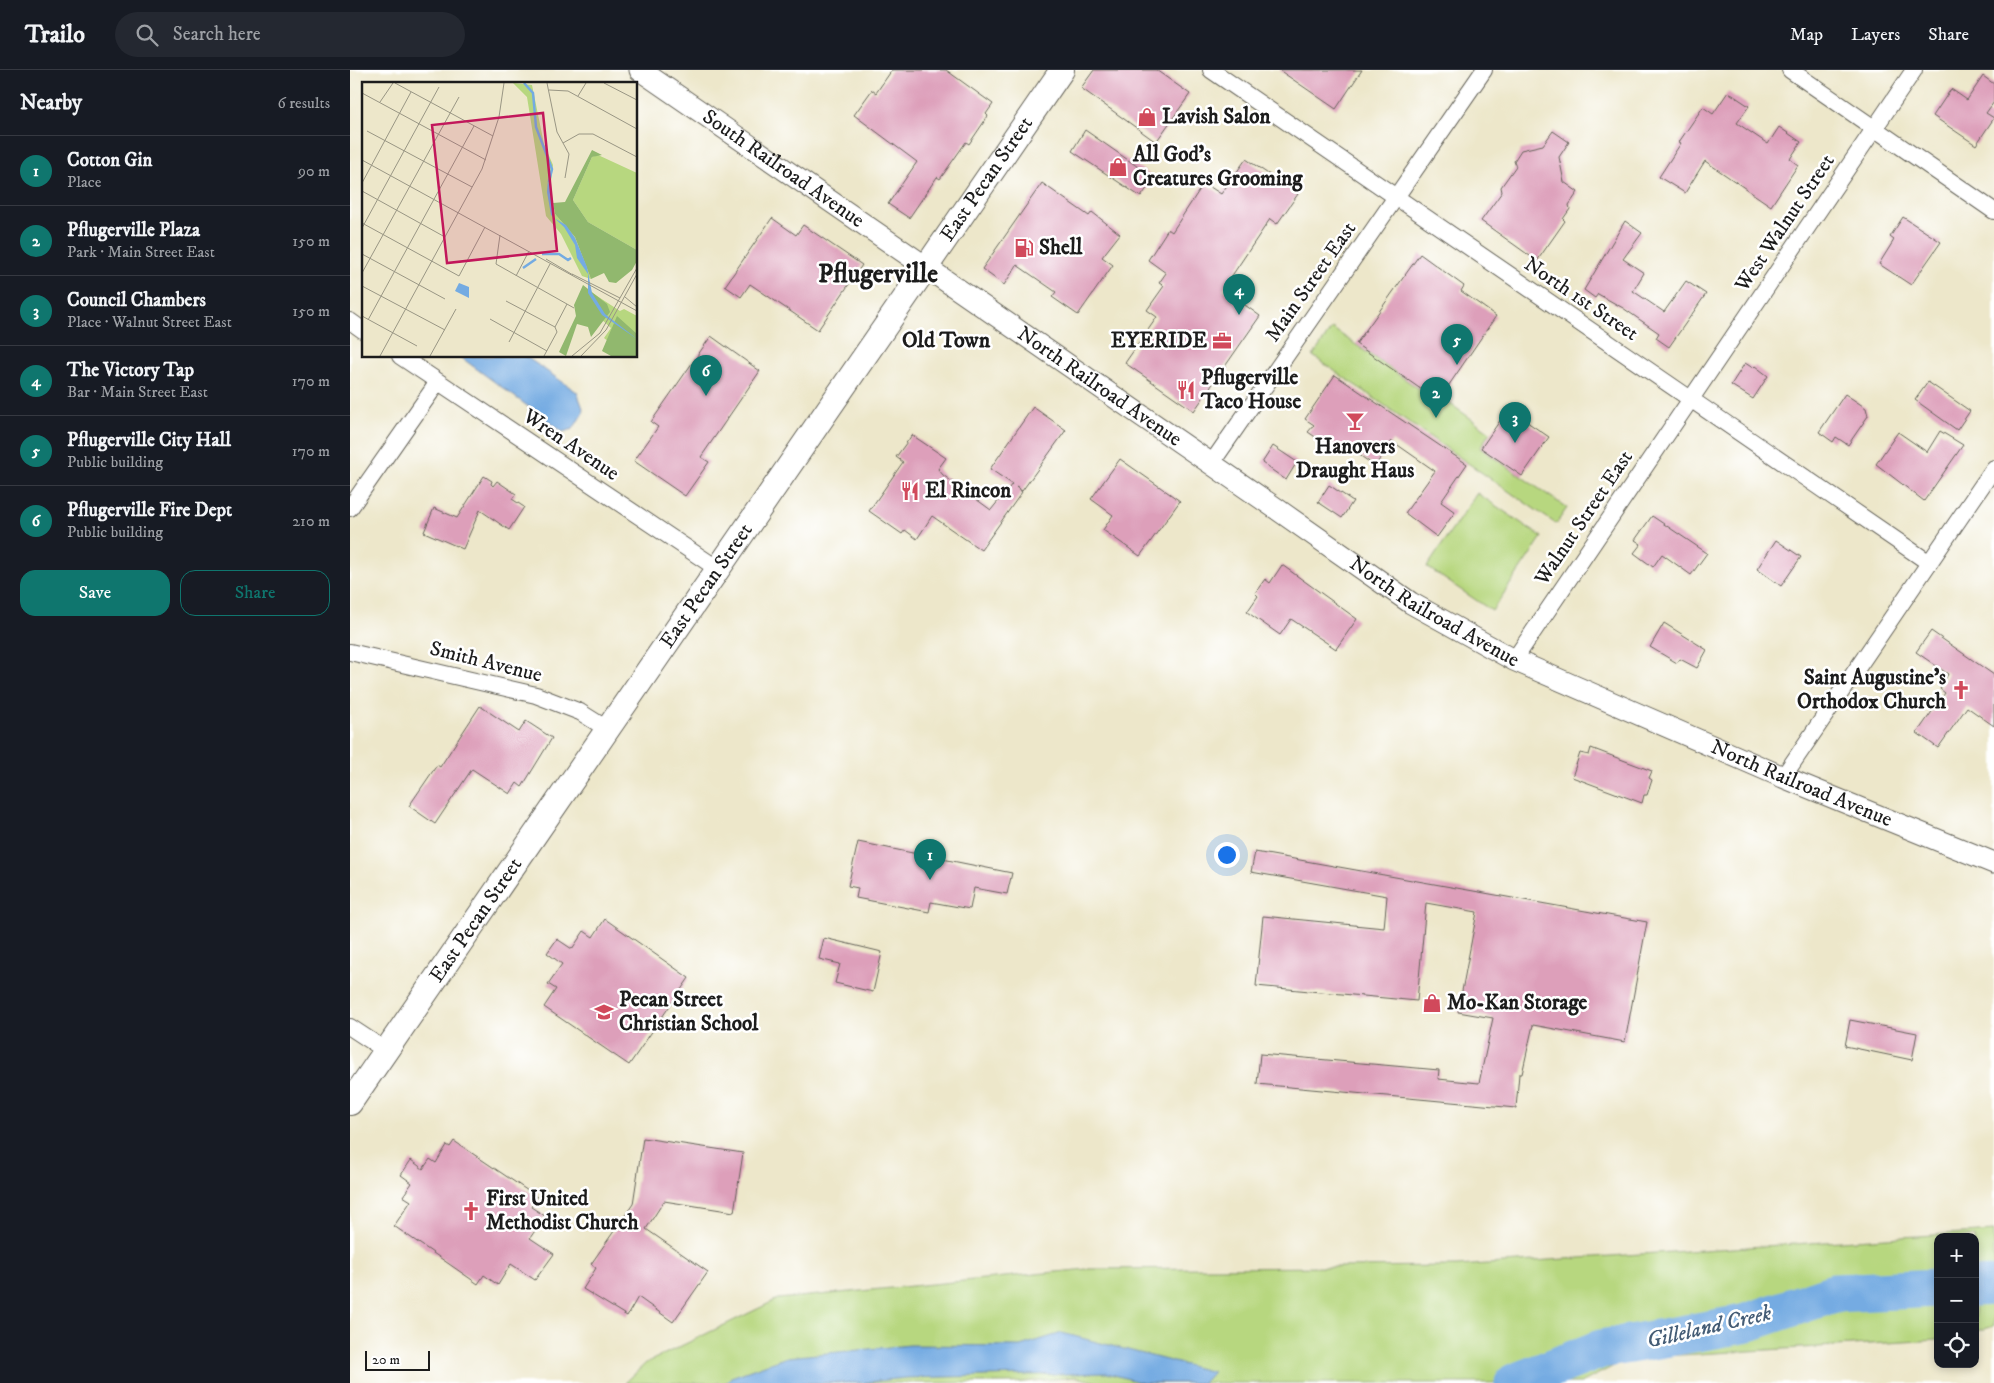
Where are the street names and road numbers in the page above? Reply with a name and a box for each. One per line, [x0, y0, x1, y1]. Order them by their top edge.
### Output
street label: South Railroad Avenue [697, 104, 869, 234]
street label: East Pecan Street [935, 112, 1039, 247]
street label: West Walnut Street [1729, 149, 1841, 298]
street label: Main Street East [1260, 217, 1362, 347]
street label: North 1st Street [1519, 251, 1643, 347]
street label: North Railroad Avenue [1012, 321, 1187, 453]
street label: Wren Avenue [517, 403, 624, 487]
street label: Walnut Street East [1529, 445, 1639, 591]
street label: East Pecan Street [654, 518, 759, 653]
street label: North Railroad Avenue [1344, 551, 1524, 673]
street label: Smith Avenue [427, 635, 545, 689]
street label: North Railroad Avenue [1707, 734, 1896, 833]
street label: East Pecan Street [424, 853, 528, 988]

